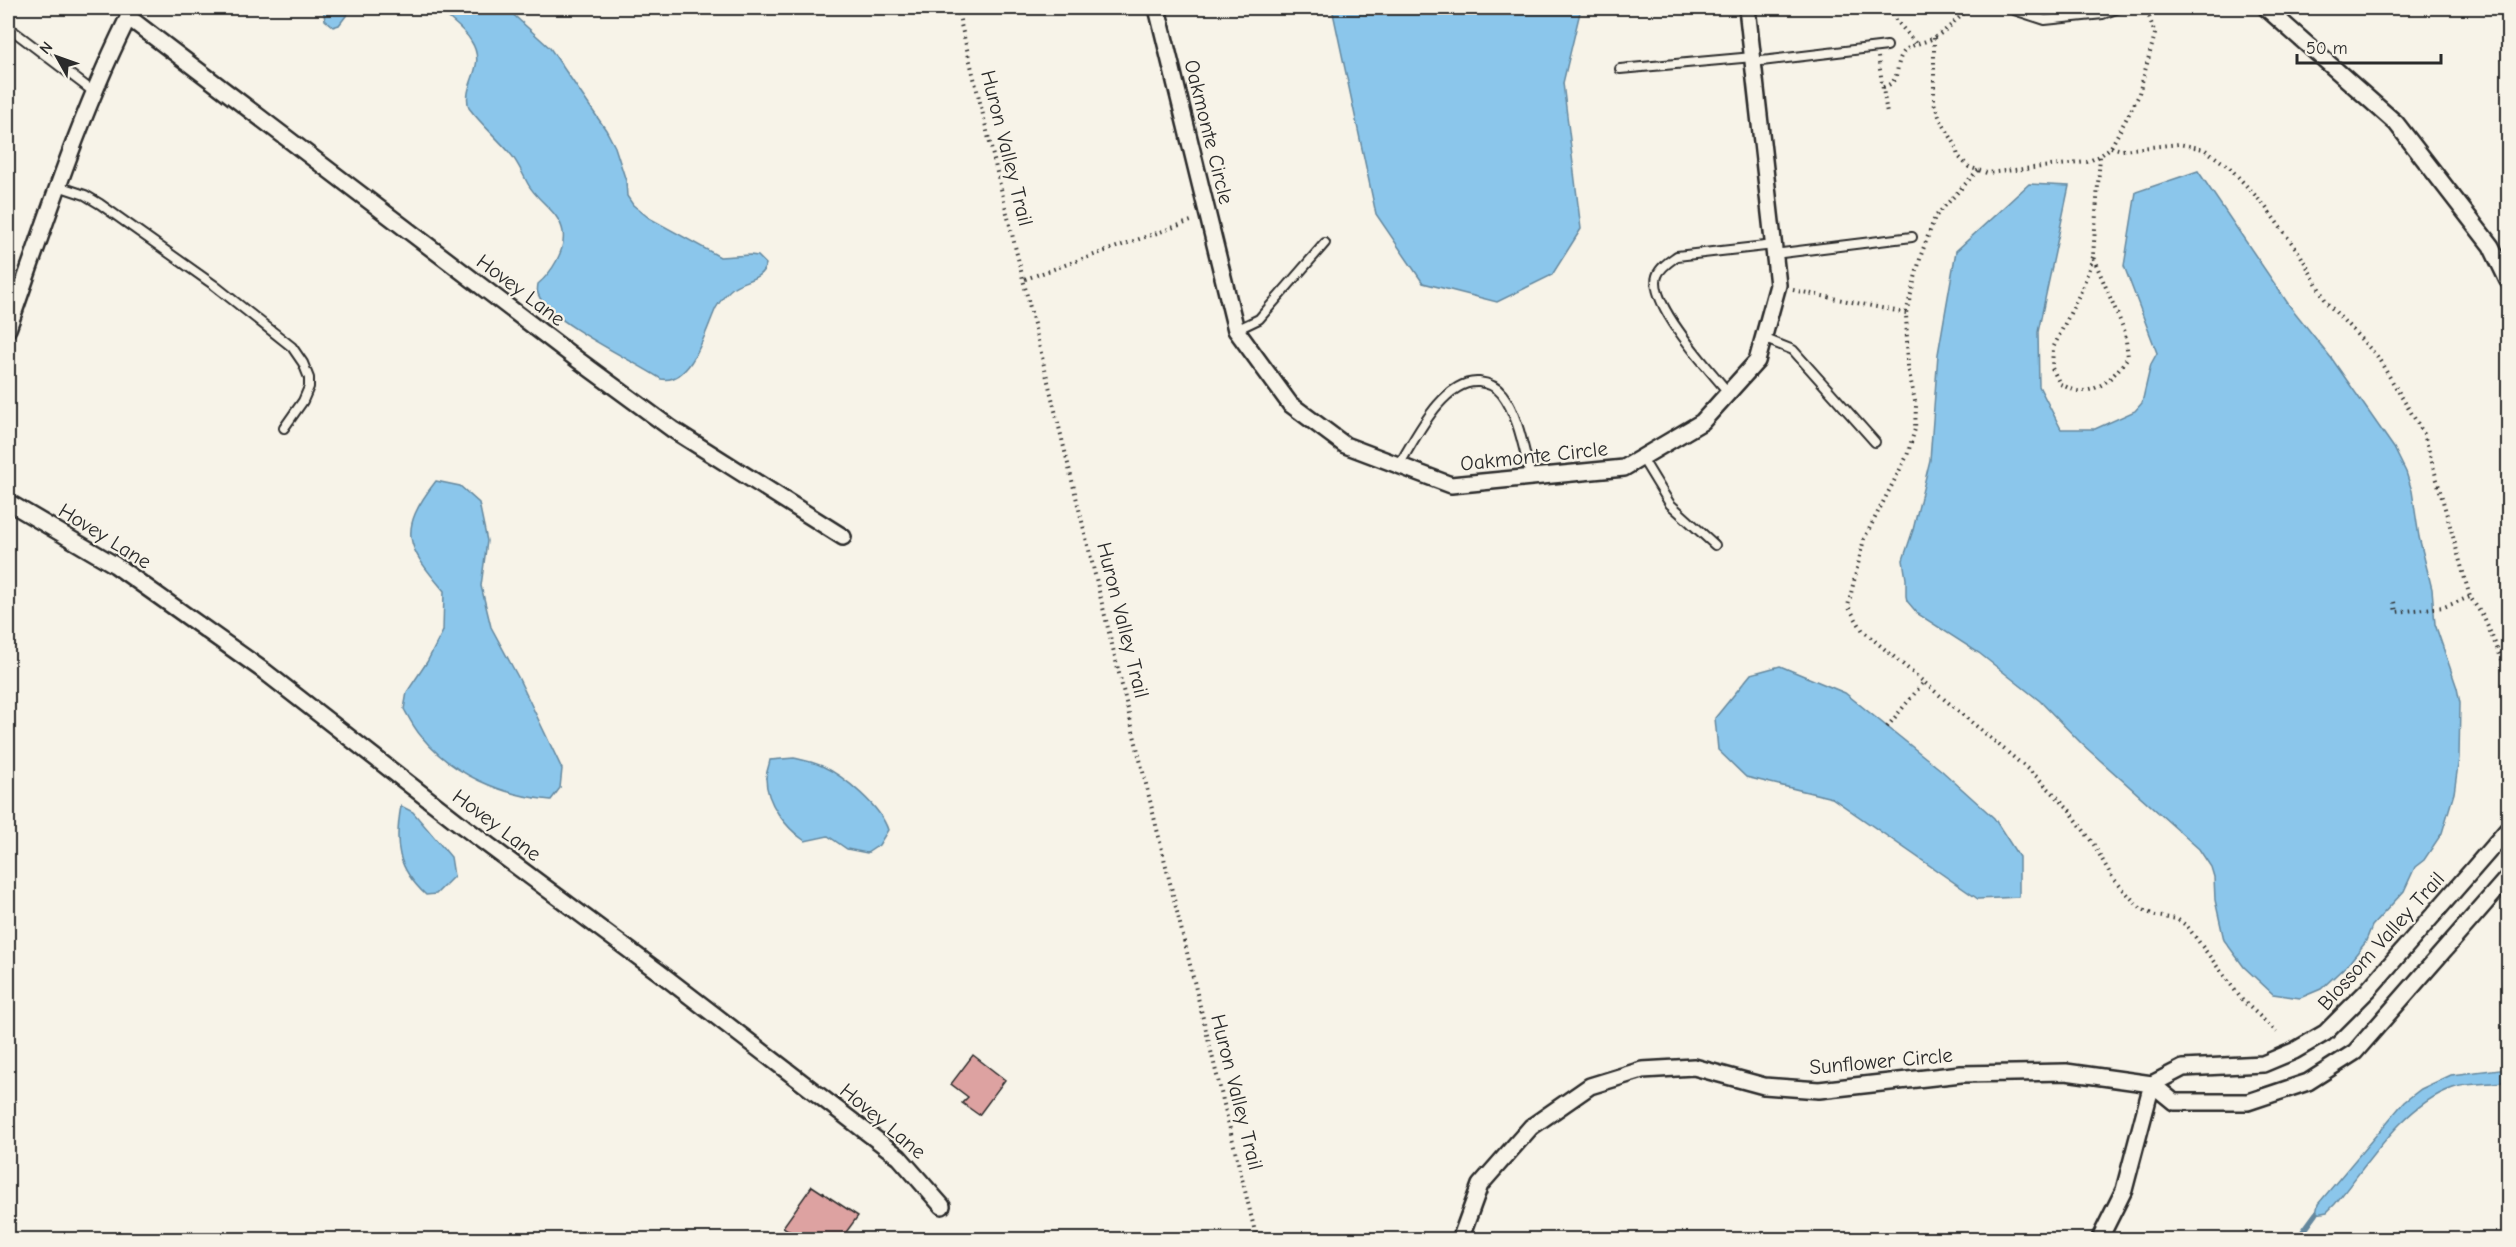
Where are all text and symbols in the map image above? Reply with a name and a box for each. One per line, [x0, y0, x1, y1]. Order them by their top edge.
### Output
north arrow [27, 27, 87, 87]
scale bar [2297, 27, 2441, 65]
text: N [36, 38, 57, 58]
text: 50 m [2306, 38, 2348, 59]
street label: Oakmonte Circle [1179, 57, 1239, 207]
street label: Huron Valley Trail [976, 68, 1038, 228]
street label: Hovey Lane [472, 249, 570, 331]
street label: Oakmonte Circle [1459, 436, 1609, 476]
street label: Hovey Lane [54, 498, 156, 574]
street label: Huron Valley Trail [1092, 540, 1154, 700]
street label: Hovey Lane [448, 784, 546, 866]
street label: Blossom Valley Trail [2313, 867, 2449, 1015]
street label: Huron Valley Trail [1206, 1012, 1268, 1172]
street label: Sunflower Circle [1808, 1043, 1954, 1079]
street label: Hovey Lane [835, 1078, 931, 1164]

